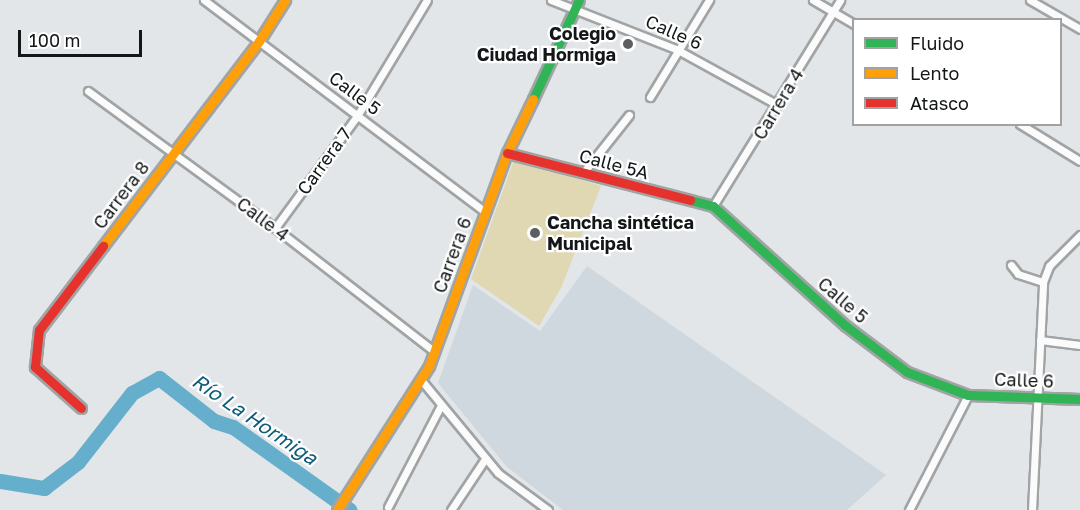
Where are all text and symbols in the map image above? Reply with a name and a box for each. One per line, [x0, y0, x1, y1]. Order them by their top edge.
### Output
street label: Calle 6 [642, 10, 706, 54]
scale bar [21, 18, 146, 56]
legend [852, 18, 1062, 126]
place label: Colegio Ciudad Hormiga [477, 23, 616, 66]
text: 100 m [29, 29, 80, 51]
text: Fluido [910, 32, 964, 54]
marker: Colegio Ciudad Hormiga [621, 37, 635, 51]
text: Lento [910, 62, 959, 84]
street label: Carrera 4 [748, 64, 808, 144]
street label: Calle 5 [325, 67, 385, 119]
text: Atasco [910, 92, 969, 114]
street label: Carrera 7 [292, 123, 356, 199]
street label: Calle 5A [577, 144, 651, 184]
street label: Carrera 8 [89, 157, 153, 233]
street label: Calle 4 [233, 192, 293, 246]
place label: Cancha sintética Municipal [547, 212, 694, 254]
street label: Carrera 6 [428, 214, 476, 296]
marker: Cancha sintética Municipal [528, 226, 542, 240]
street label: Calle 5 [814, 272, 872, 328]
water label: Río La Hormiga [188, 368, 322, 470]
street label: Calle 6 [994, 368, 1054, 392]

